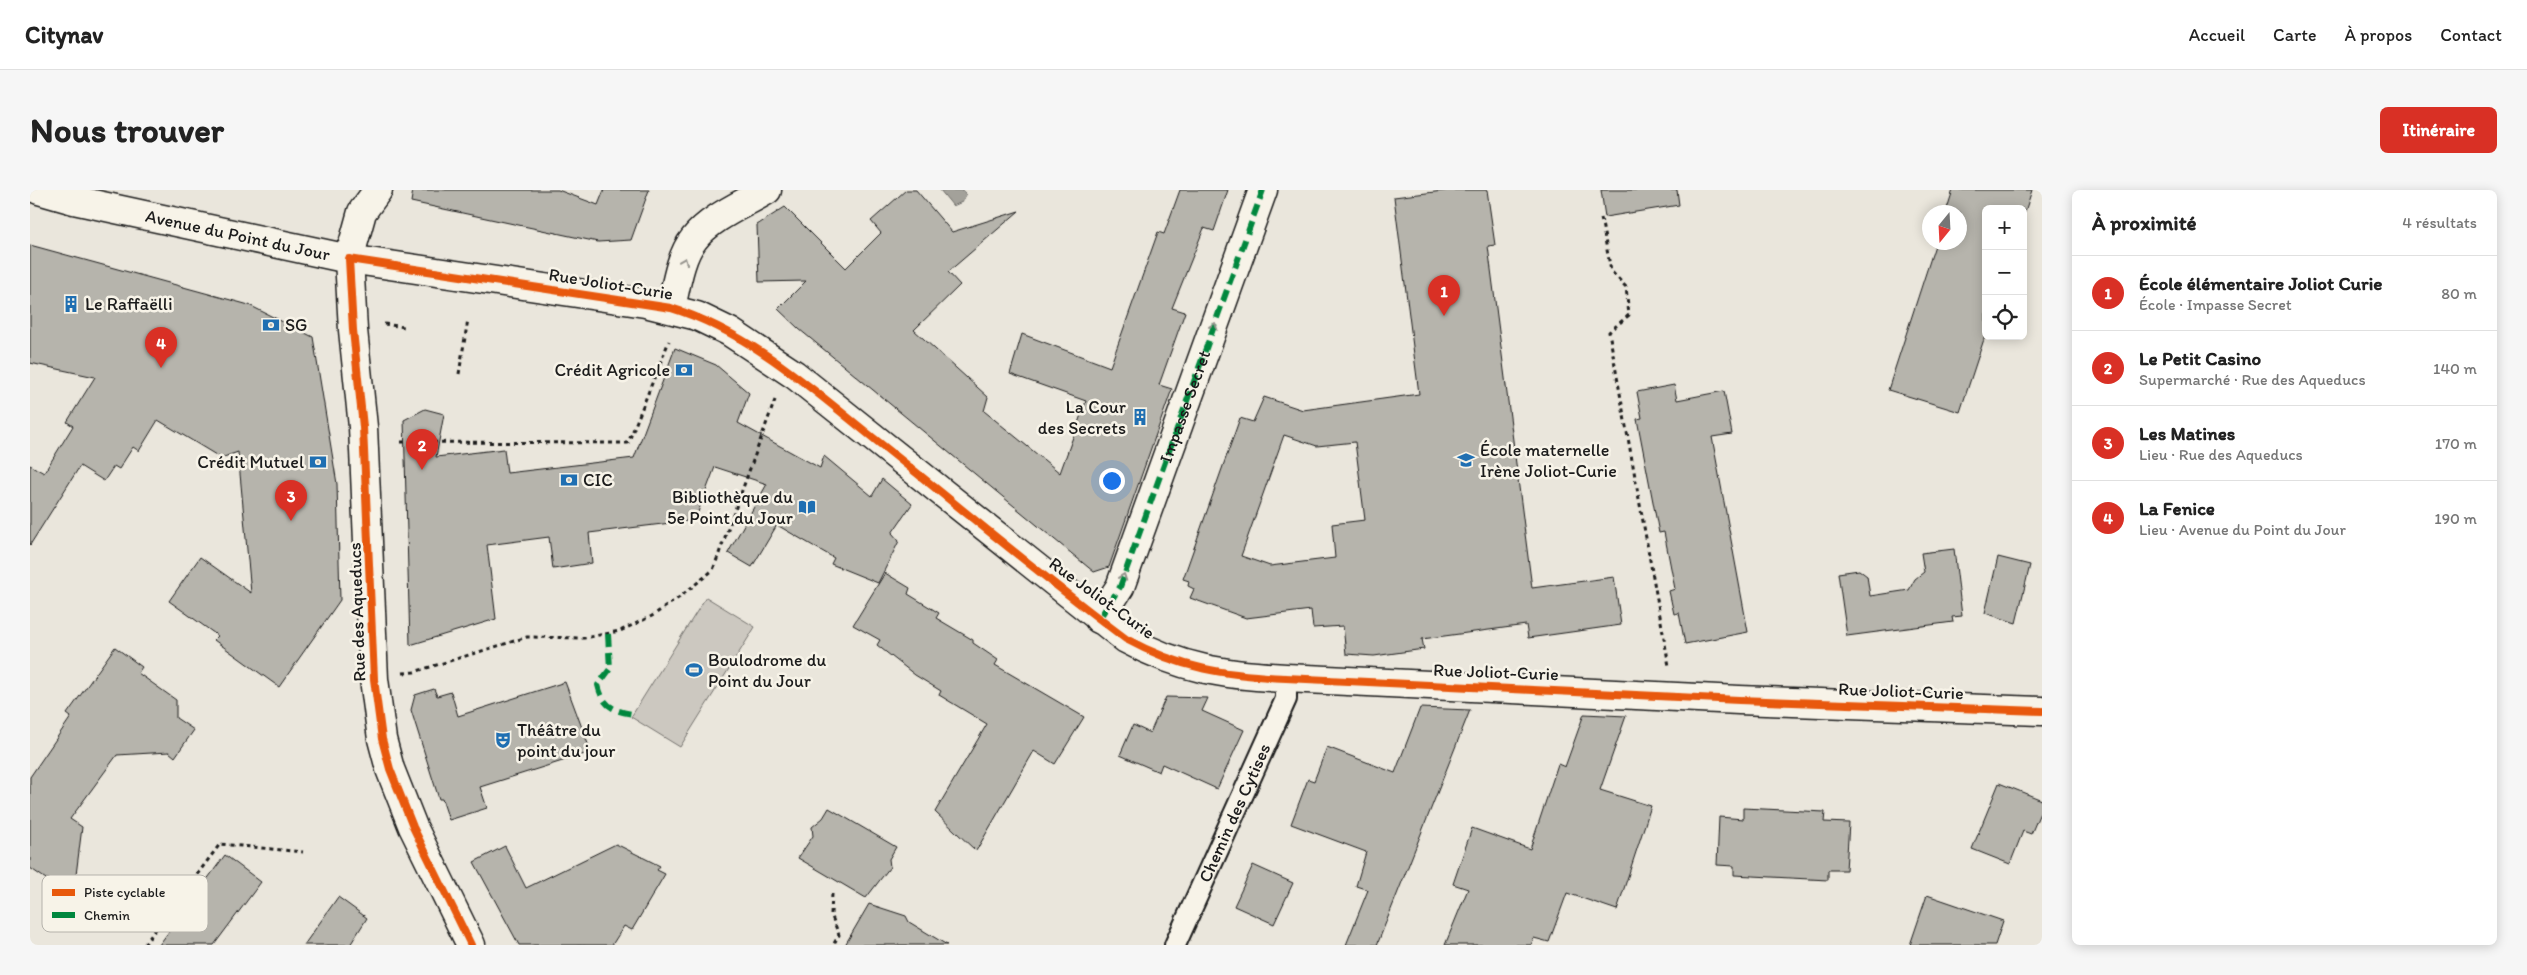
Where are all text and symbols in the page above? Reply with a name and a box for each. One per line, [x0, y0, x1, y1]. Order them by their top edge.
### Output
text: Citynav [25, 20, 103, 49]
text: Accueil [2189, 24, 2245, 46]
text: Carte [2273, 24, 2316, 46]
text: À propos [2344, 24, 2412, 46]
text: Contact [2440, 24, 2502, 46]
button: Itinéraire [2380, 107, 2497, 153]
text: Nous trouver [30, 109, 224, 151]
street label: Avenue du Point du Jour [144, 205, 333, 266]
north arrow [1922, 205, 1967, 250]
map controls [1982, 205, 2027, 340]
button: + [1982, 205, 2027, 250]
text: À proximité [2092, 210, 2197, 235]
text: 4 résultats [2402, 213, 2477, 232]
button: − [1982, 250, 2027, 295]
one-way arrow [678, 257, 688, 266]
street label: Rue Joliot-Curie [547, 263, 675, 305]
text: École élémentaire Joliot Curie [2139, 272, 2383, 295]
pin: 1 [1428, 275, 1460, 316]
text: 1 [2104, 284, 2112, 303]
text: 80 m [2441, 284, 2477, 303]
place label: Le Raffaëlli [85, 293, 173, 315]
building icon: Le Raffaëlli [61, 294, 81, 314]
button: locate [1982, 295, 2027, 340]
text: École · Impasse Secret [2139, 295, 2292, 314]
place label: SG [285, 314, 308, 336]
bank icon: SG [261, 315, 281, 335]
one-way arrow [1208, 322, 1218, 330]
pin: 4 [145, 327, 177, 368]
street label: Impasse Secret [1155, 347, 1215, 466]
text: Le Petit Casino [2139, 347, 2261, 370]
place label: Crédit Agricole [554, 359, 670, 381]
text: 2 [2104, 359, 2112, 378]
text: 140 m [2433, 359, 2477, 378]
bank icon: Crédit Agricole [674, 360, 694, 380]
text: Supermarché · Rue des Aqueducs [2139, 370, 2366, 389]
place label: La Cour des Secrets [1038, 396, 1127, 439]
building icon: La Cour des Secrets [1130, 407, 1150, 427]
text: Les Matines [2139, 422, 2235, 445]
pin: 2 [406, 429, 438, 470]
text: 3 [2104, 434, 2112, 453]
text: 170 m [2435, 434, 2477, 453]
place label: École maternelle Irène Joliot-Curie [1480, 439, 1617, 482]
text: Lieu · Rue des Aqueducs [2139, 445, 2303, 464]
school or university icon: École maternelle Irène Joliot-Curie [1456, 450, 1476, 470]
place label: Crédit Mutuel [197, 451, 304, 473]
bank icon: Crédit Mutuel [308, 452, 328, 472]
your location [1099, 468, 1125, 494]
place label: CIC [583, 469, 613, 491]
bank icon: CIC [559, 470, 579, 490]
pin: 3 [275, 480, 307, 521]
place label: Bibliothèque du 5e Point du Jour [667, 486, 794, 529]
library icon: Bibliothèque du 5e Point du Jour [797, 497, 817, 517]
text: La Fenice [2139, 497, 2215, 520]
text: 4 [2103, 509, 2113, 528]
text: 190 m [2434, 509, 2477, 528]
text: Lieu · Avenue du Point du Jour [2139, 520, 2346, 539]
street label: Rue des Aqueducs [344, 542, 370, 682]
street label: Rue Joliot-Curie [1045, 552, 1159, 644]
one-way arrow [1117, 573, 1127, 582]
place label: Boulodrome du Point du Jour [708, 649, 826, 692]
street label: Rue Joliot-Curie [1433, 659, 1559, 685]
sports icon: Boulodrome du Point du Jour [684, 660, 704, 680]
street label: Rue Joliot-Curie [1838, 678, 1964, 704]
place label: Théâtre du point du jour [517, 719, 616, 762]
theatre icon: Théâtre du point du jour [493, 730, 513, 750]
street label: Chemin des Cytises [1194, 740, 1276, 886]
legend [42, 875, 208, 932]
text: Piste cyclable [84, 884, 166, 901]
text: Chemin [84, 907, 130, 924]

